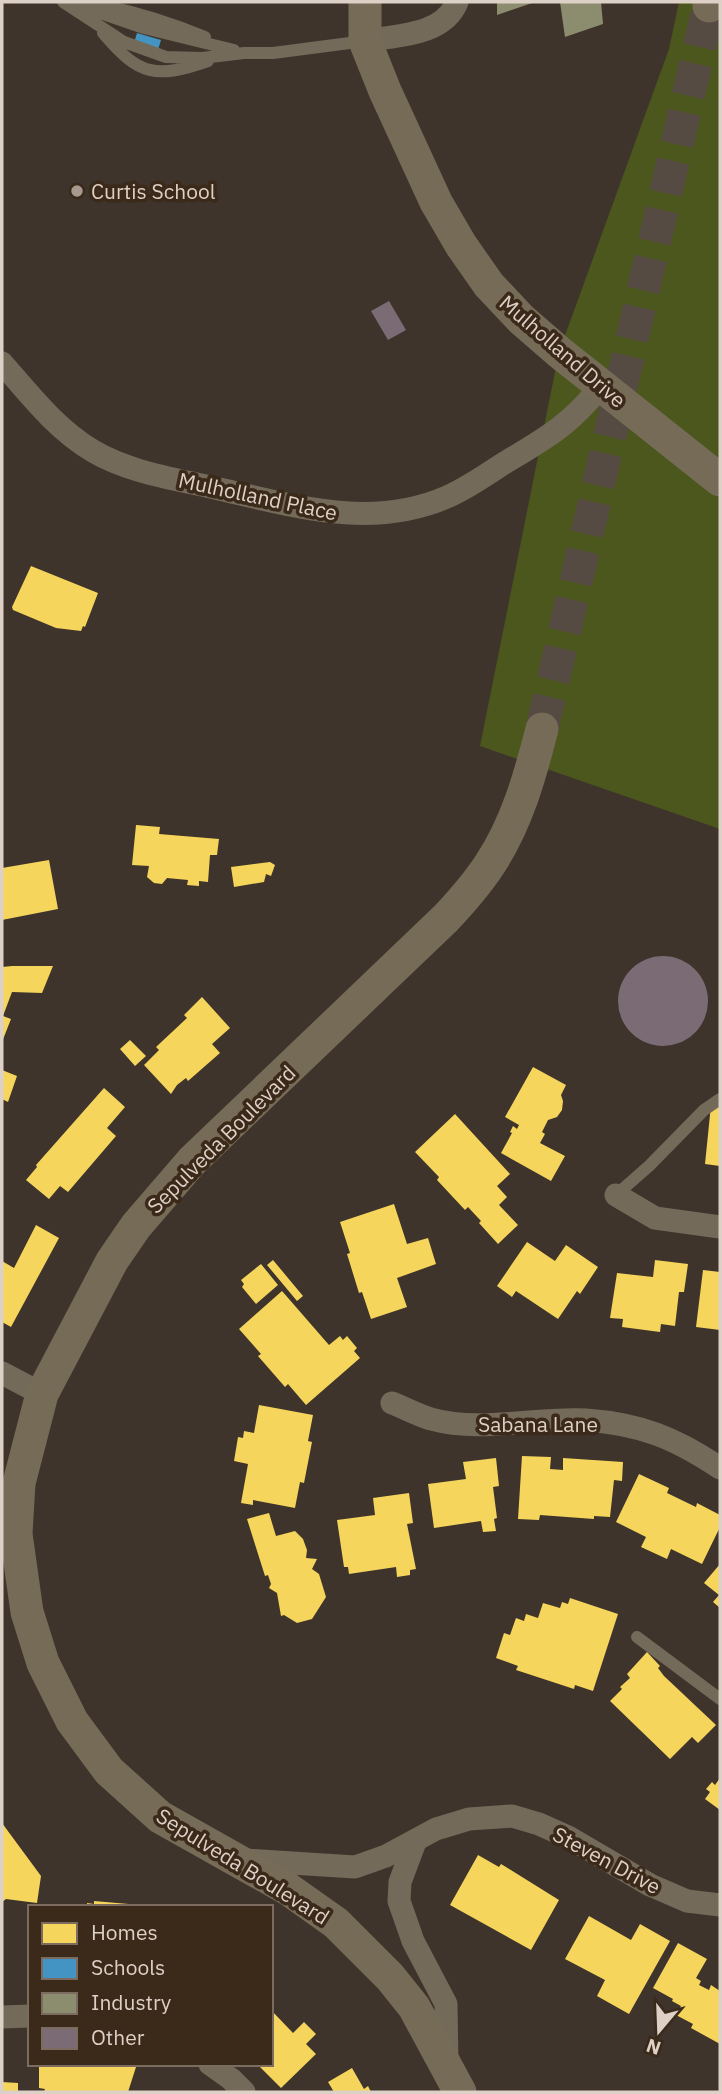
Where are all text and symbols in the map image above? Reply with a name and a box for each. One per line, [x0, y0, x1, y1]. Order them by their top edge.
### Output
place label: Curtis School [91, 177, 216, 205]
marker: Curtis School [69, 183, 85, 199]
street label: Mulholland Drive [494, 288, 632, 414]
street label: Mulholland Place [176, 466, 340, 526]
street label: Sepulveda Boulevard [141, 1059, 301, 1219]
street label: Sabana Lane [478, 1410, 598, 1438]
street label: Sepulveda Boulevard [151, 1801, 335, 1931]
street label: Steven Drive [548, 1820, 666, 1900]
legend [28, 1905, 273, 2066]
text: Homes [91, 1918, 158, 1946]
text: Schools [91, 1953, 165, 1981]
text: Industry [91, 1988, 172, 2016]
north arrow [624, 1996, 694, 2066]
text: Other [91, 2023, 145, 2051]
text: N [643, 2033, 664, 2061]

